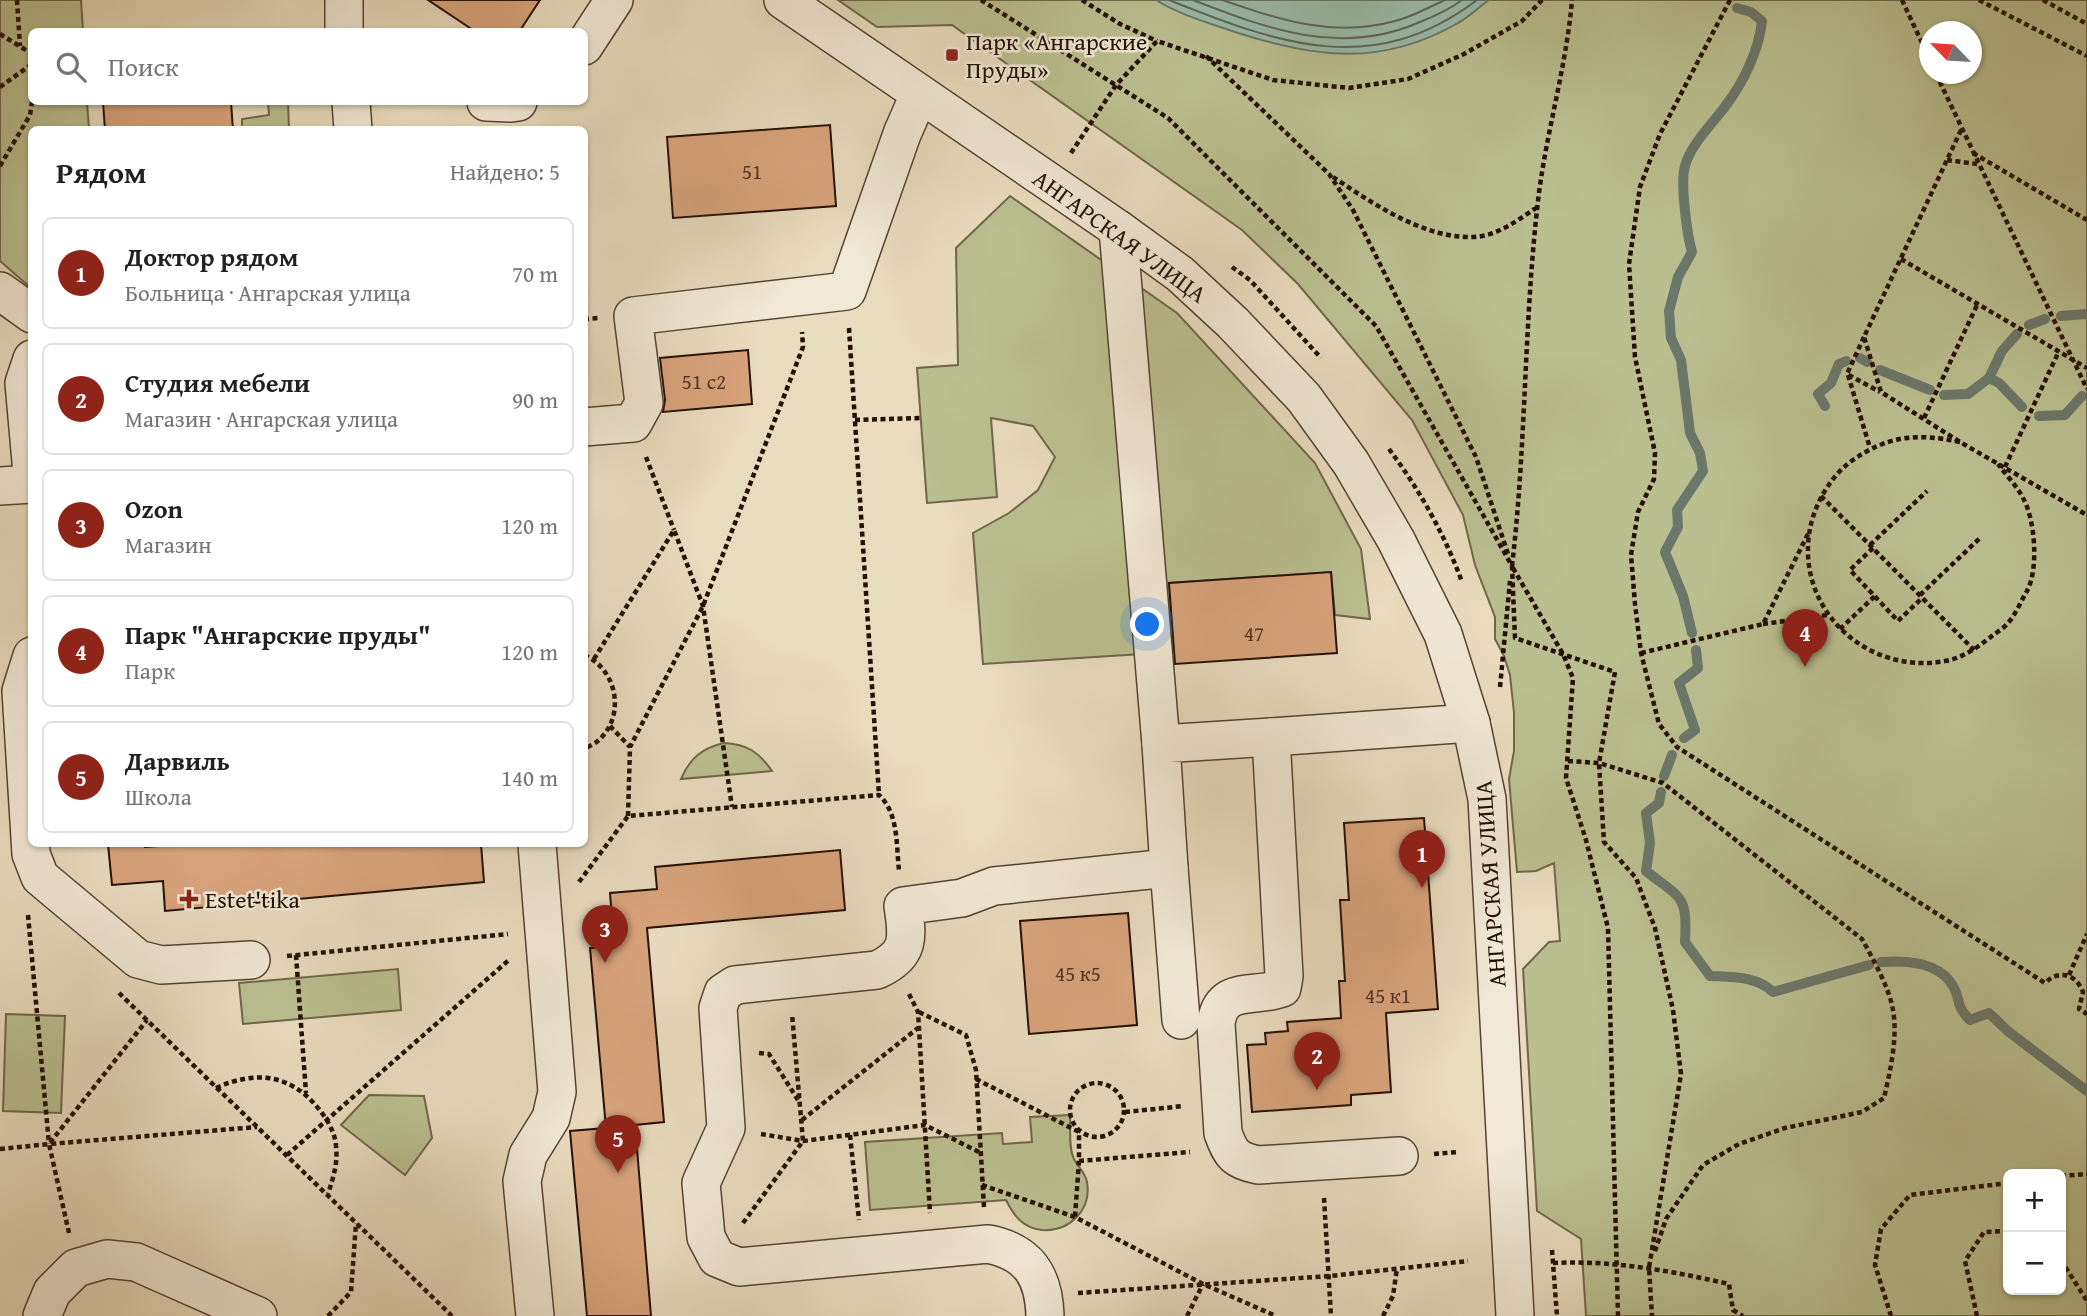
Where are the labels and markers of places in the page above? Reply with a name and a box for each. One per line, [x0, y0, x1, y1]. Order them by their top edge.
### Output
place label: Парк «Ангарские Пруды» [966, 24, 1147, 87]
marker: Парк «Ангарские Пруды» [944, 47, 960, 63]
pin: 4 [1782, 609, 1828, 667]
pin: 1 [1399, 830, 1445, 888]
place label: Estet'tika [205, 882, 300, 917]
marker: Estet'tika [179, 889, 199, 909]
pin: 3 [582, 905, 628, 963]
pin: 2 [1294, 1032, 1340, 1090]
pin: 5 [595, 1115, 641, 1173]

